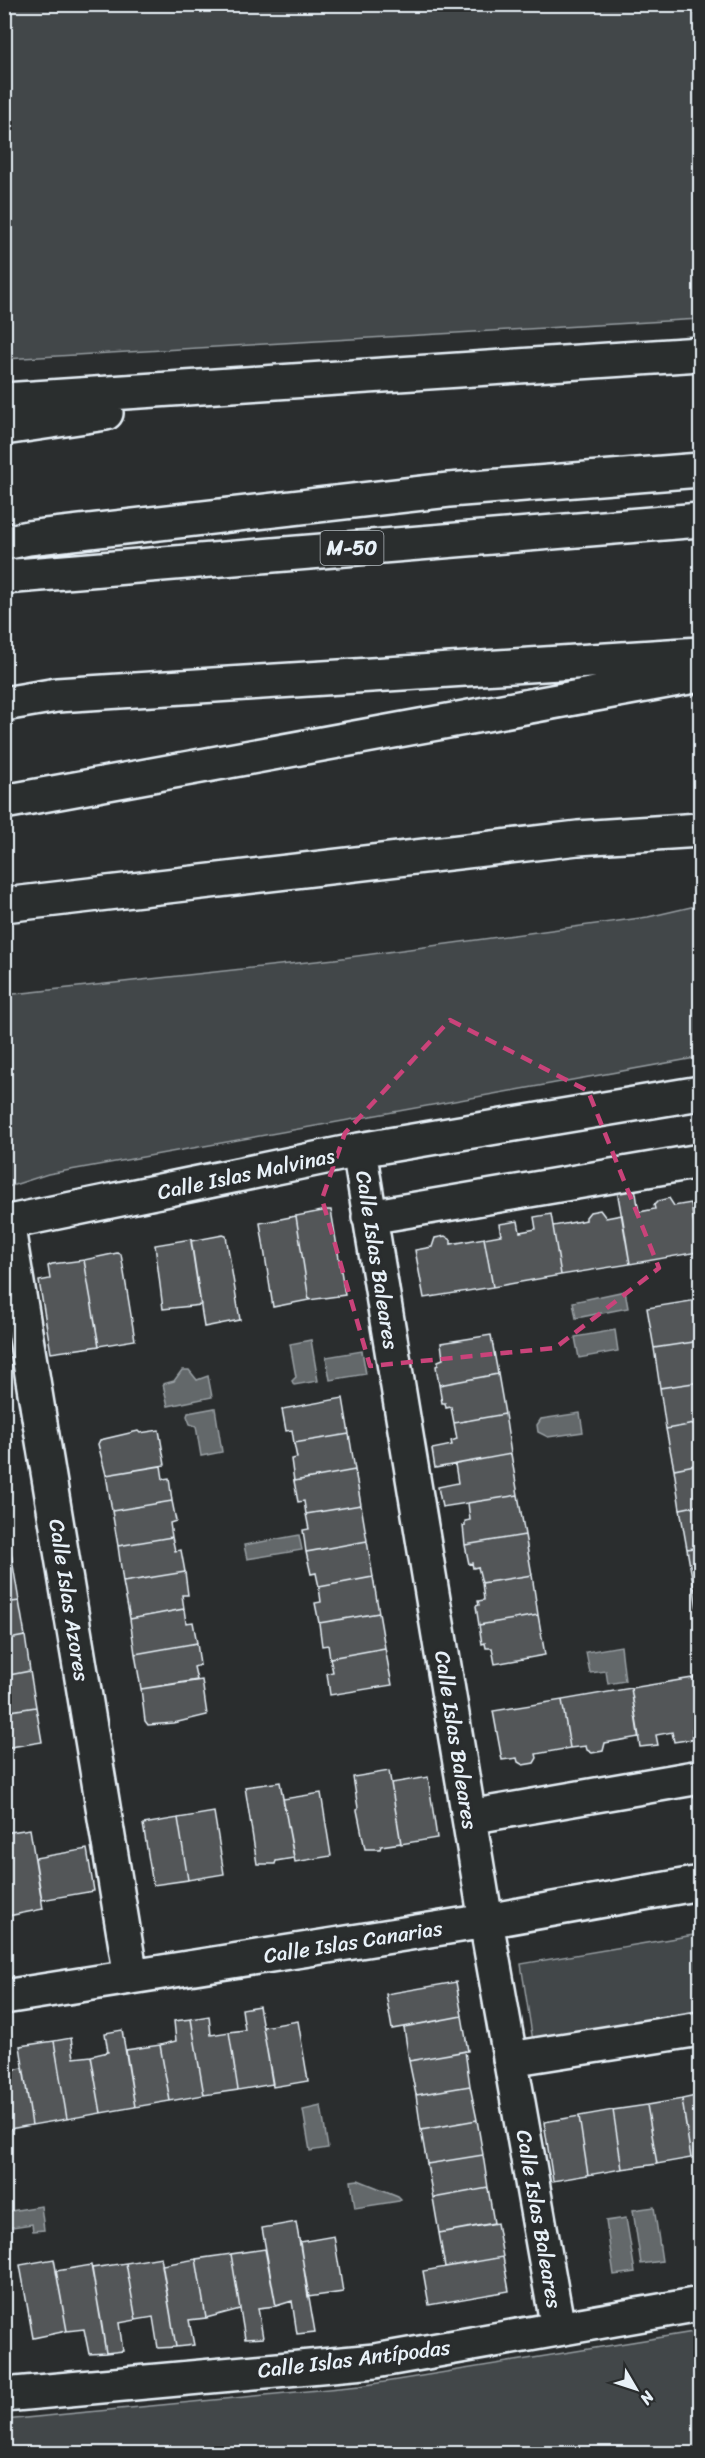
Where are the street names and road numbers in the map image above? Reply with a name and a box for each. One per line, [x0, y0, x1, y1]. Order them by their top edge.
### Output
road number: M-50 [320, 531, 384, 565]
street label: Calle Islas Malvinas [154, 1137, 338, 1211]
street label: Calle Islas Baleares [344, 1168, 410, 1353]
street label: Calle Islas Azores [37, 1516, 101, 1684]
street label: Calle Islas Baleares [423, 1648, 489, 1833]
street label: Calle Islas Canarias [261, 1909, 446, 1975]
street label: Calle Islas Baleares [505, 2127, 573, 2312]
street label: Calle Islas Antípodas [256, 2328, 453, 2390]

